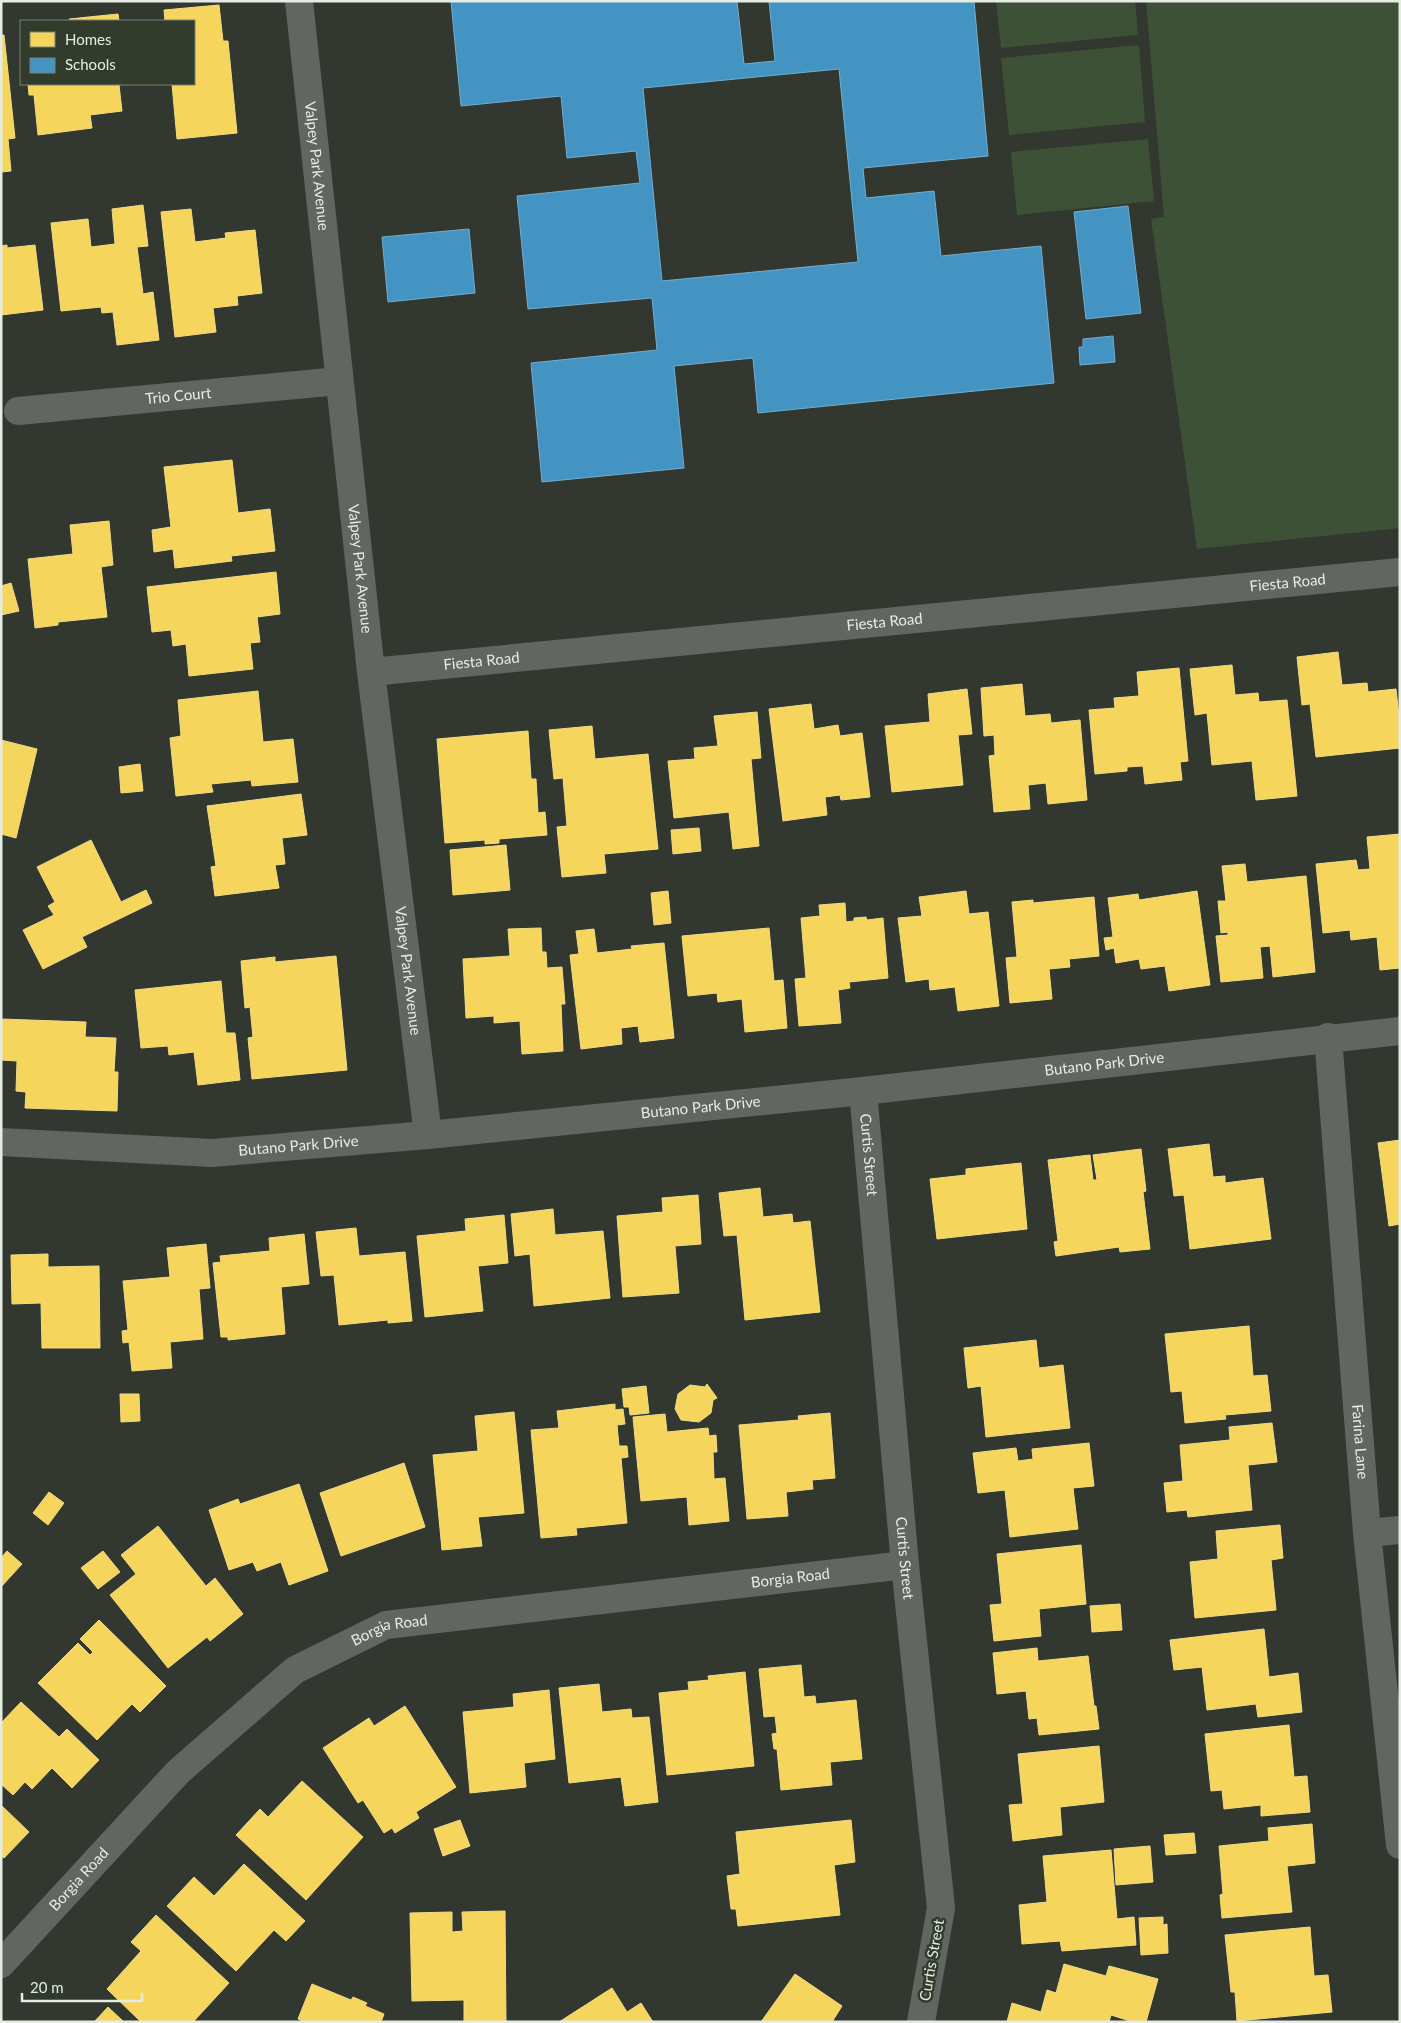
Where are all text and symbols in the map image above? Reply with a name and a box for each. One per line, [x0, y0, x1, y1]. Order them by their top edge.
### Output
legend [20, 20, 195, 85]
text: Homes [65, 30, 111, 48]
text: Schools [65, 55, 116, 73]
street label: Valpey Park Avenue [302, 100, 334, 232]
street label: Trio Court [144, 383, 213, 407]
street label: Valpey Park Avenue [345, 503, 377, 634]
street label: Fiesta Road [1249, 569, 1327, 595]
street label: Fiesta Road [846, 608, 923, 634]
street label: Fiesta Road [442, 648, 520, 673]
street label: Valpey Park Avenue [392, 905, 426, 1036]
street label: Butano Park Drive [1043, 1047, 1165, 1079]
street label: Butano Park Drive [640, 1091, 761, 1121]
street label: Curtis Street [857, 1113, 882, 1197]
street label: Butano Park Drive [238, 1131, 359, 1159]
street label: Farina Lane [1349, 1404, 1373, 1480]
street label: Curtis Street [893, 1516, 919, 1601]
street label: Borgia Road [750, 1564, 831, 1591]
street label: Borgia Road [348, 1610, 428, 1649]
street label: Borgia Road [45, 1843, 112, 1914]
street label: Curtis Street [915, 1917, 947, 2002]
scale bar [22, 1970, 142, 2002]
text: 20 m [30, 1978, 64, 1996]

